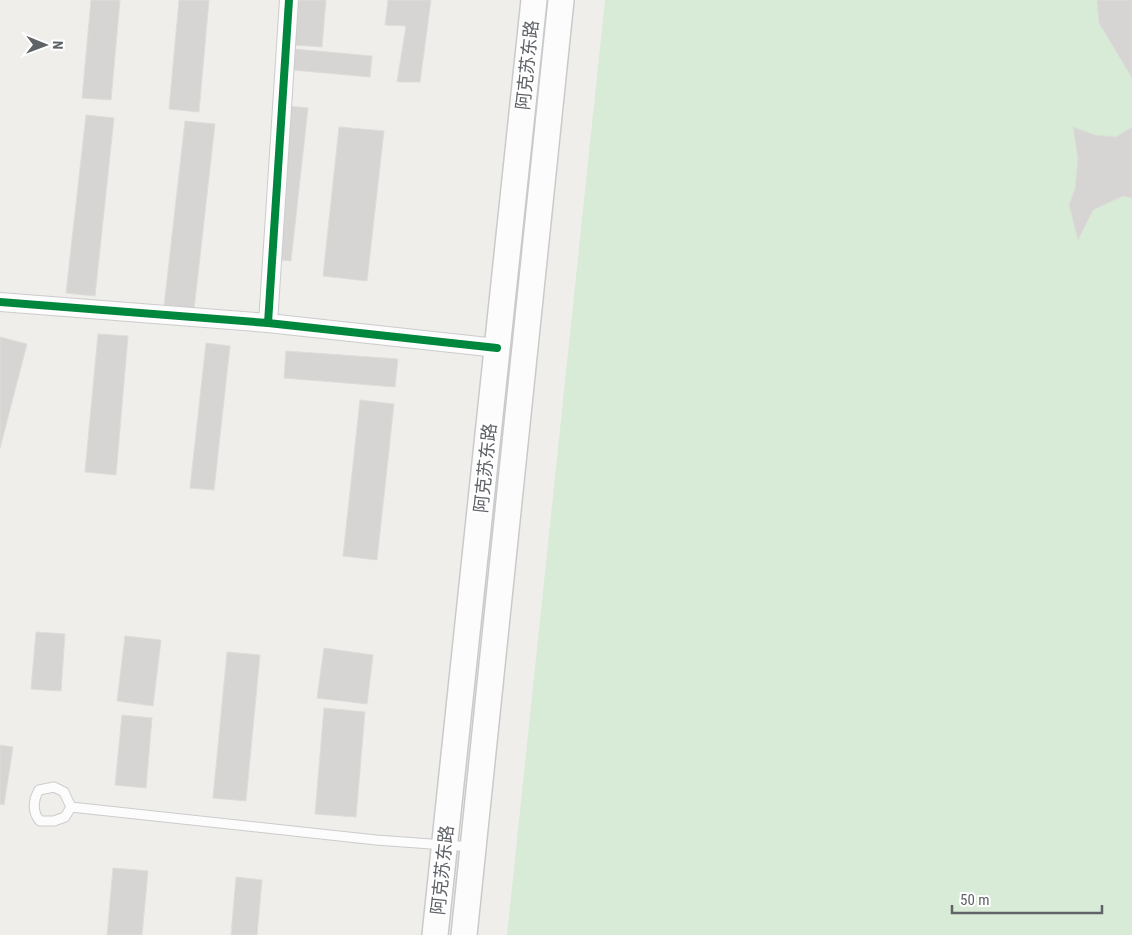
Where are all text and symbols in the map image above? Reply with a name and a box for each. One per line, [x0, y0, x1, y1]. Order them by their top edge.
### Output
street label: 阿克苏东路 [512, 19, 542, 111]
north arrow [20, 20, 70, 70]
text: N [50, 41, 66, 50]
street label: 阿克苏东路 [470, 422, 500, 514]
street label: 阿克苏东路 [427, 824, 457, 916]
scale bar [952, 882, 1102, 914]
text: 50 m [960, 891, 990, 909]

